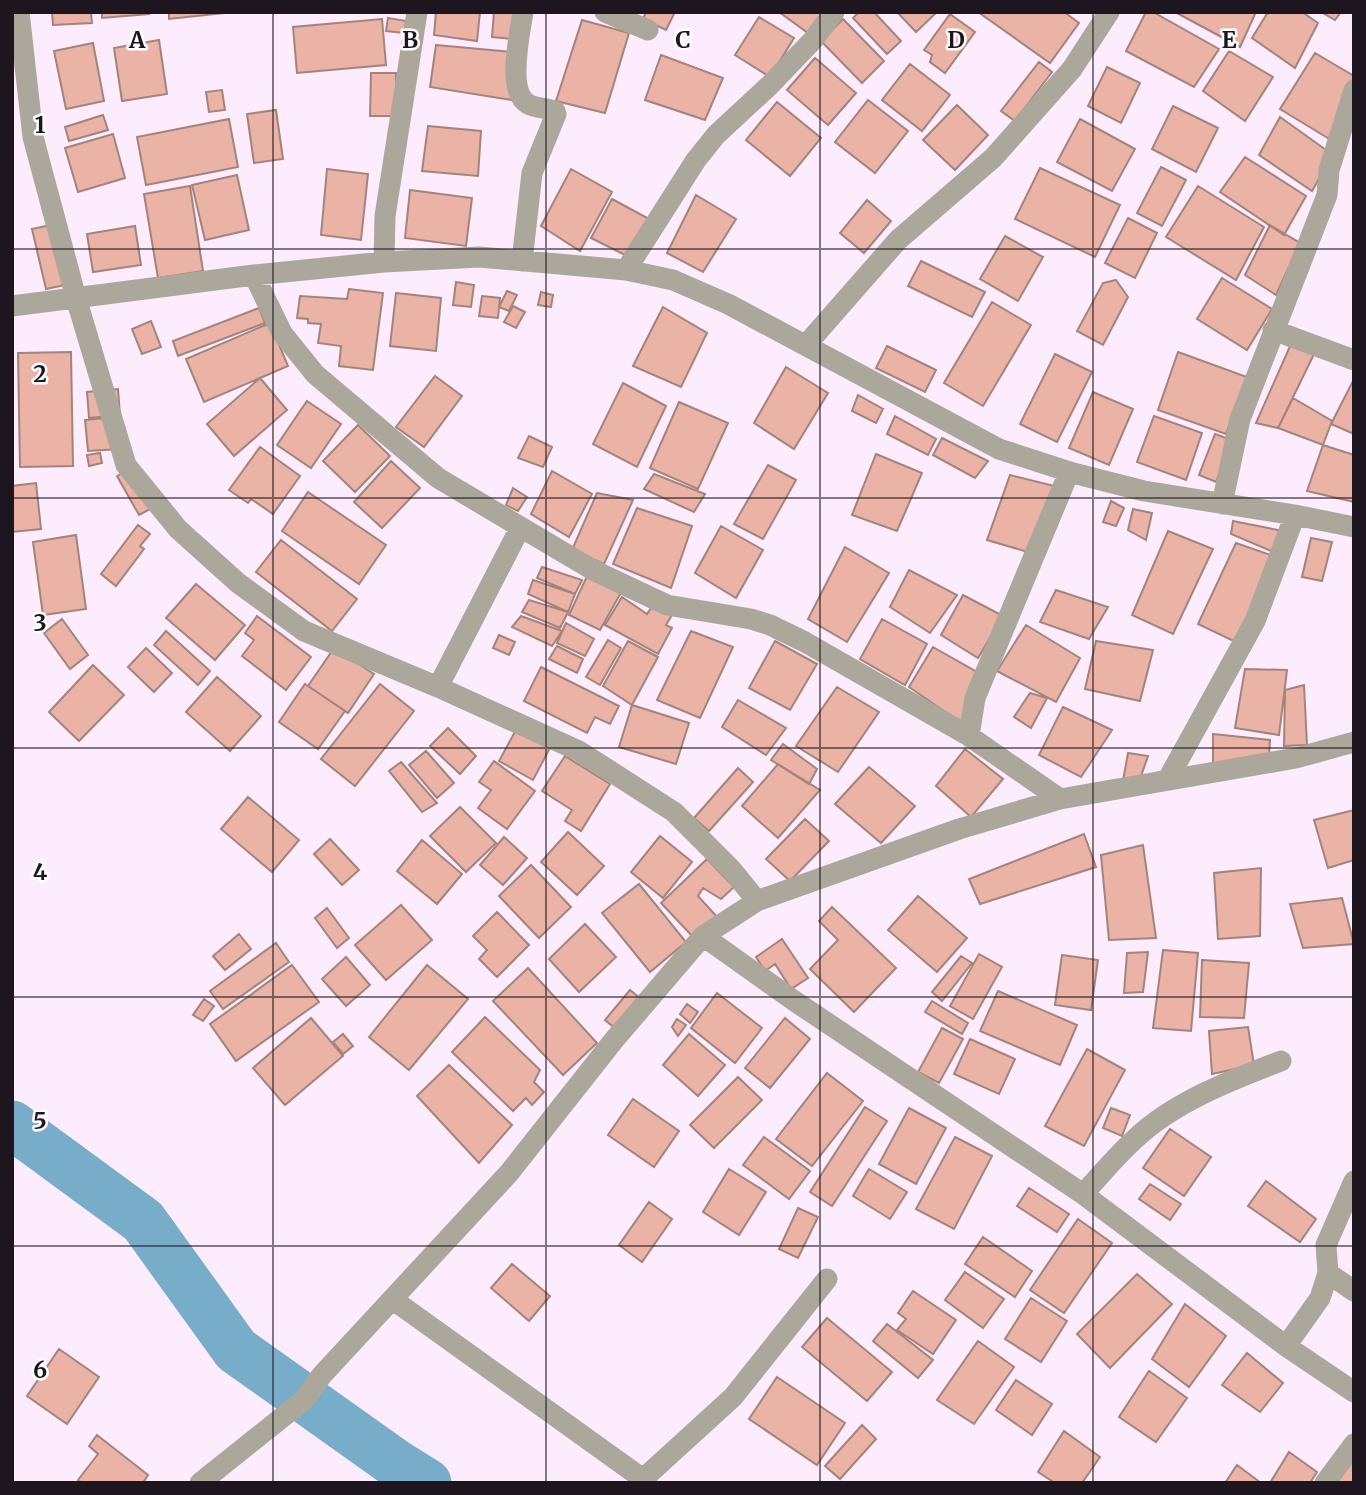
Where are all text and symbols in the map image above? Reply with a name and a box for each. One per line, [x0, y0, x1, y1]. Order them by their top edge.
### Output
text: A [128, 25, 146, 54]
text: B [402, 25, 418, 54]
text: C [675, 25, 691, 54]
text: D [947, 25, 965, 54]
text: E [1221, 25, 1237, 54]
text: 1 [35, 110, 46, 139]
text: 2 [33, 359, 47, 388]
text: 3 [33, 608, 47, 637]
text: 4 [33, 857, 48, 886]
text: 5 [33, 1106, 47, 1135]
text: 6 [33, 1355, 47, 1384]

